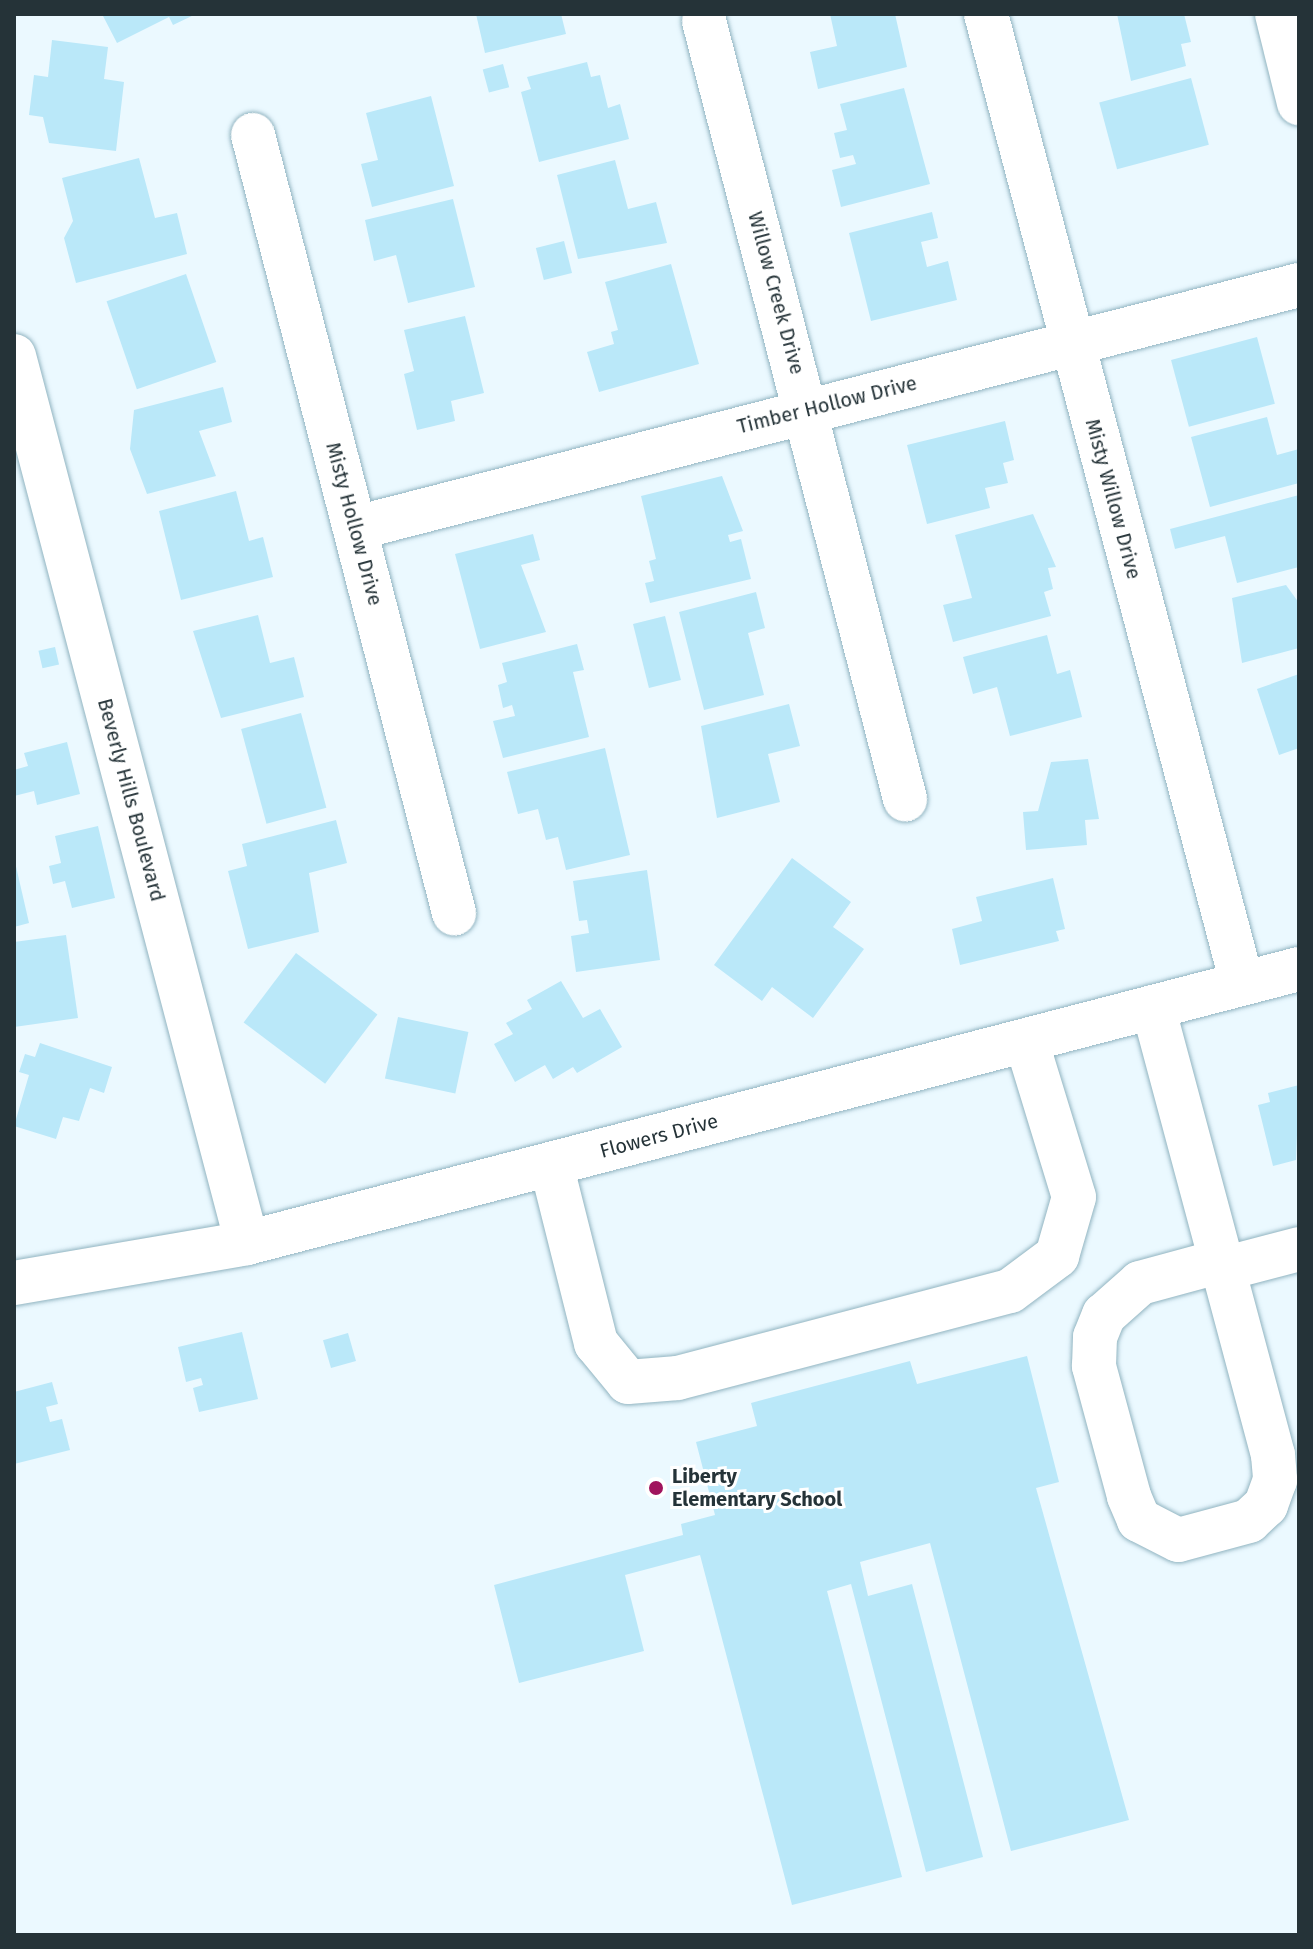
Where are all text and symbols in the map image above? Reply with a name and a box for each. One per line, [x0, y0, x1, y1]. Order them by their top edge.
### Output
street label: Willow Creek Drive [743, 209, 809, 377]
street label: Timber Hollow Drive [735, 371, 919, 439]
street label: Misty Willow Drive [1080, 416, 1146, 582]
street label: Misty Hollow Drive [321, 440, 387, 608]
street label: Beverly Hills Boulevard [92, 696, 170, 904]
street label: Flowers Drive [597, 1109, 721, 1163]
place label: Liberty Elementary School [672, 1464, 842, 1511]
marker: Liberty Elementary School [647, 1479, 665, 1497]

